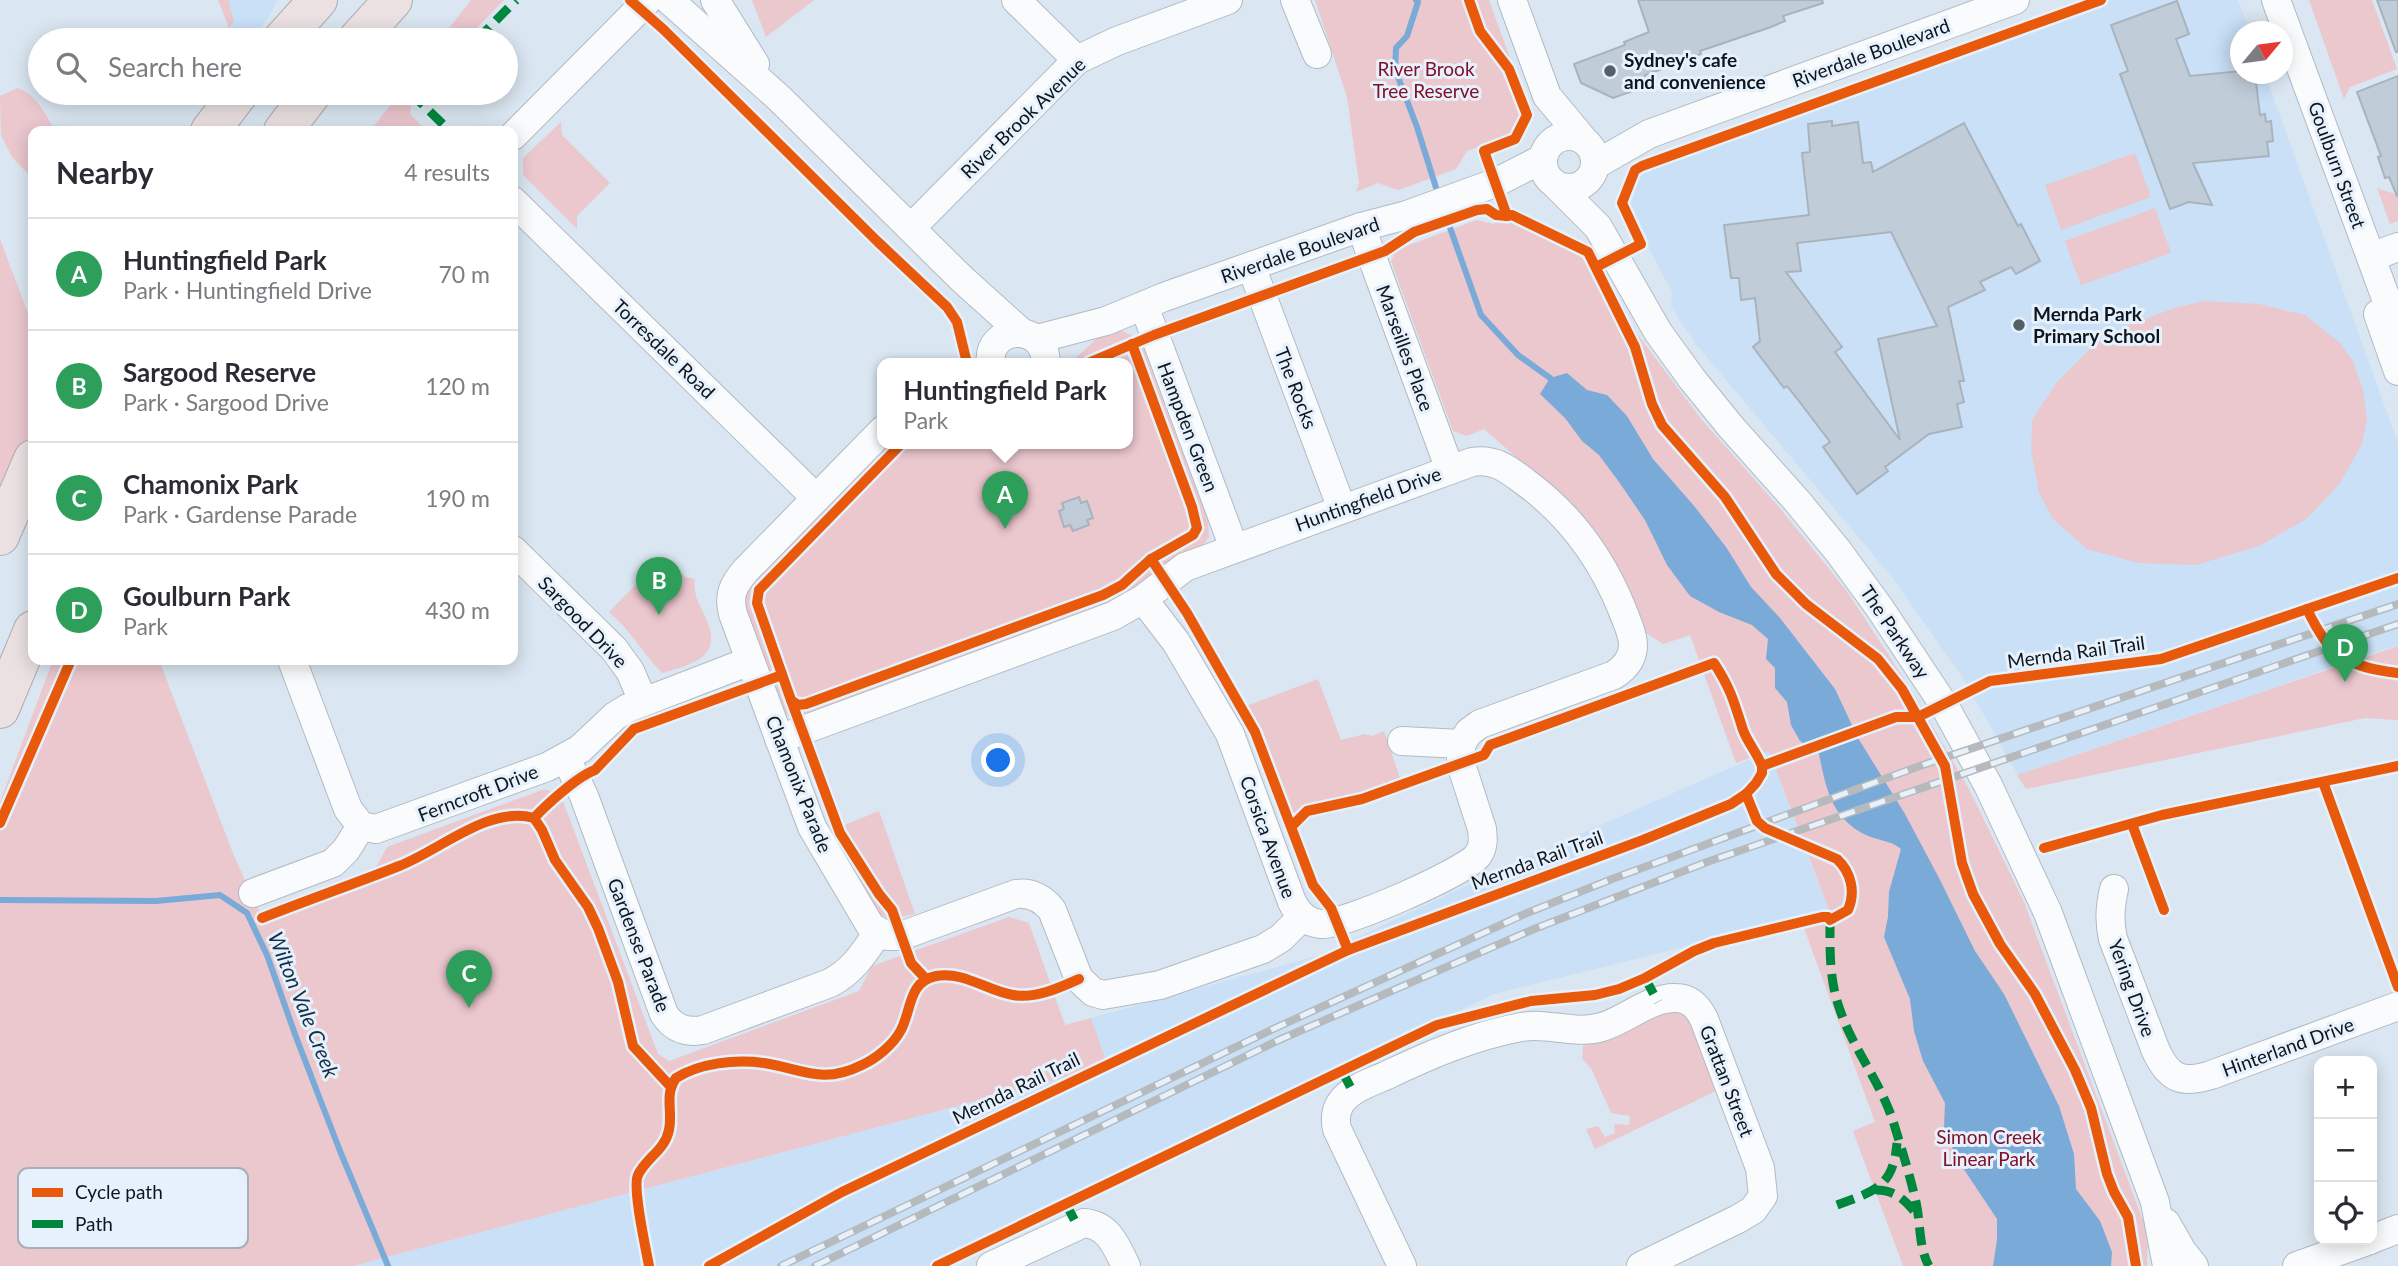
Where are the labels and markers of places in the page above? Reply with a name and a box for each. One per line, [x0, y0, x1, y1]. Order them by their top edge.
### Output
place label: Sydney's cafe and convenience [1624, 48, 1766, 93]
marker: Sydney's cafe and convenience [1602, 63, 1618, 79]
place label: Mernda Park Primary School [2033, 302, 2160, 347]
marker: Mernda Park Primary School [2011, 317, 2027, 333]
pin: A [982, 471, 1028, 529]
pin: B [636, 557, 682, 615]
pin: D [2322, 624, 2368, 682]
pin: C [446, 950, 492, 1008]

